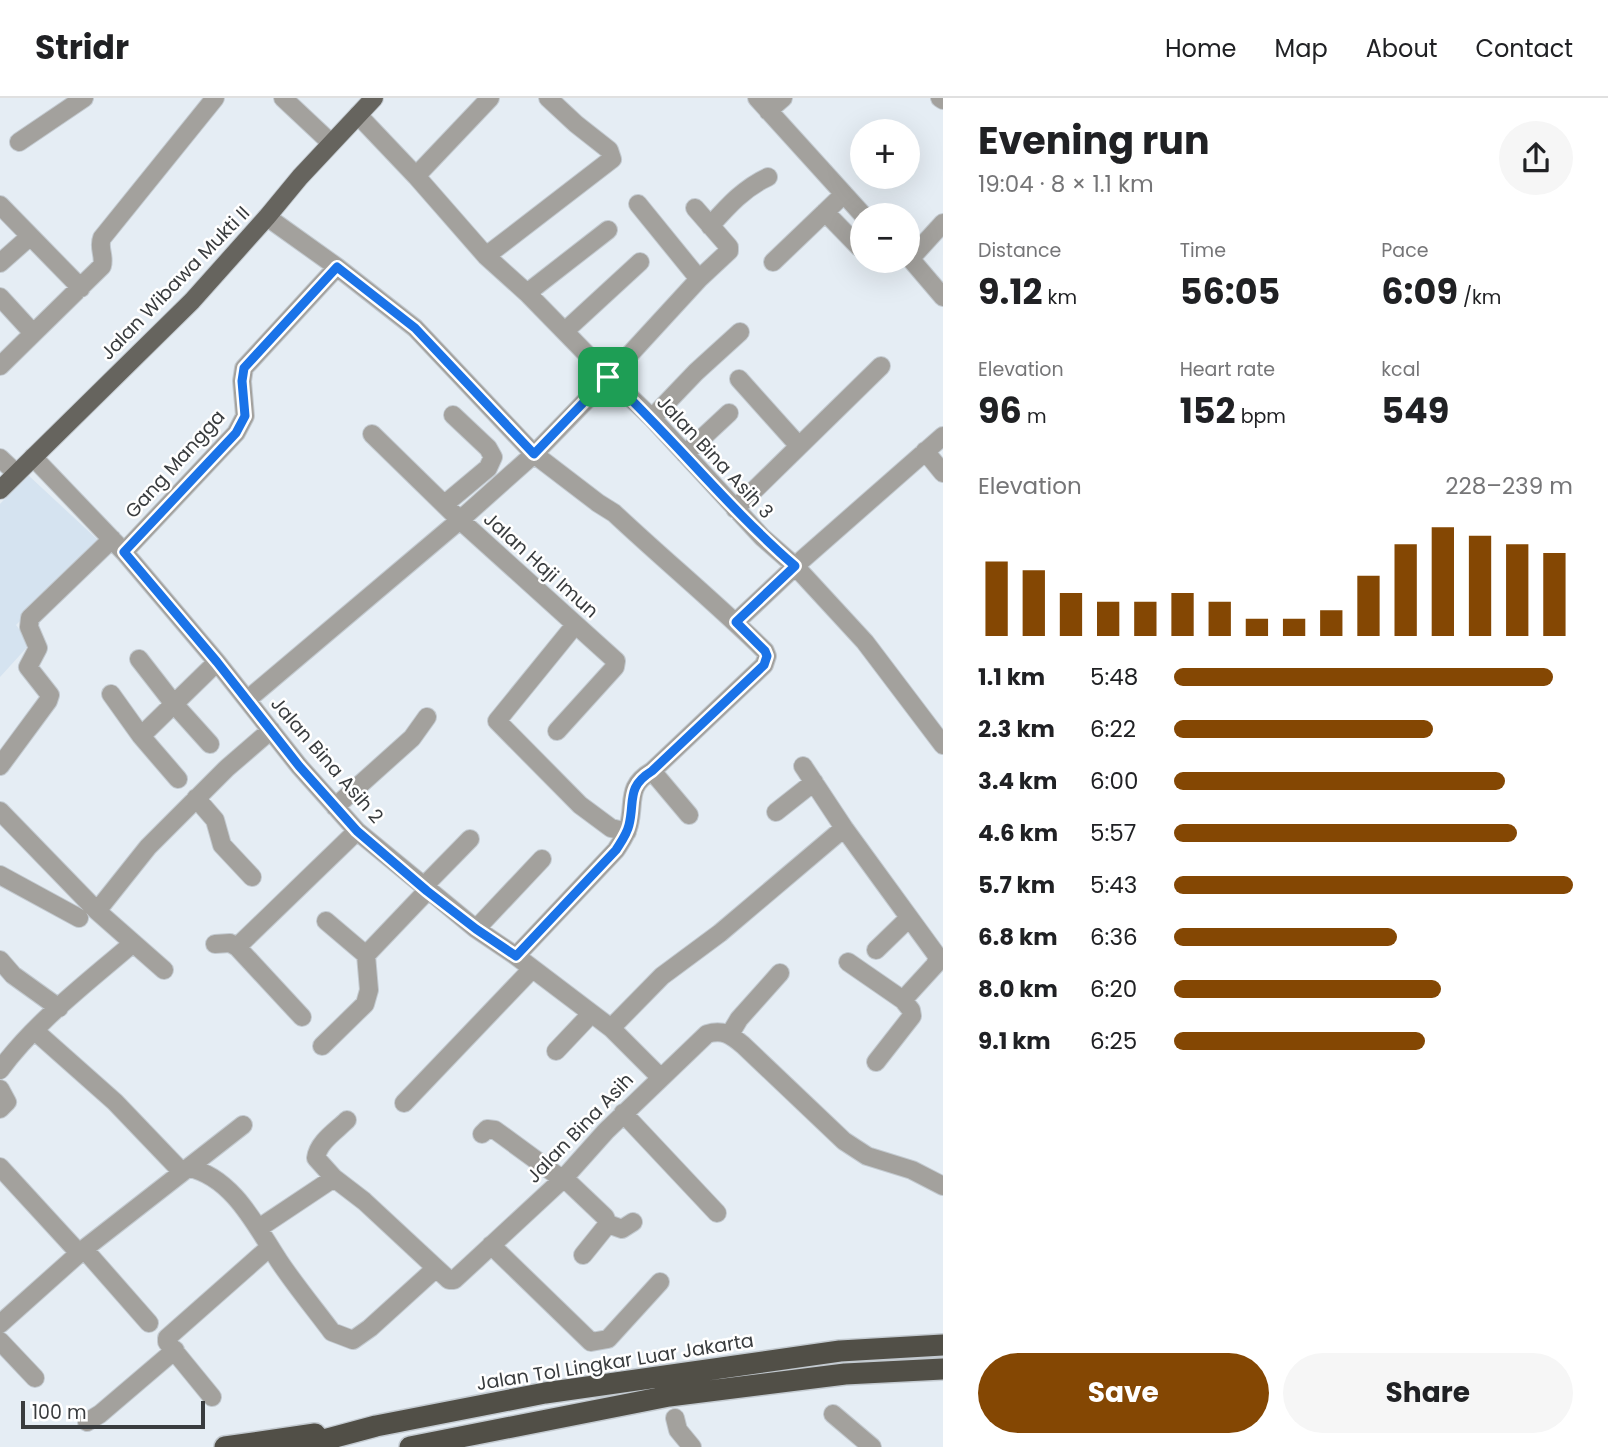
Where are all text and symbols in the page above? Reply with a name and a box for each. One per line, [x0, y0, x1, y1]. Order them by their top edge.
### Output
text: Stridr [35, 24, 129, 71]
text: Home [1165, 32, 1237, 65]
text: Map [1275, 32, 1328, 65]
text: About [1366, 32, 1437, 65]
text: Contact [1475, 32, 1573, 65]
text: Evening run [978, 114, 1210, 167]
map controls [850, 119, 920, 273]
button: + [850, 119, 920, 189]
button: share [1499, 121, 1573, 195]
text: 19:04 · 8 × 1.1 km [978, 168, 1154, 200]
street label: Jalan Wibawa Mukti II [94, 200, 256, 366]
button: − [850, 203, 920, 273]
text: Distance [978, 237, 1061, 264]
text: Time [1180, 237, 1226, 264]
text: Pace [1381, 237, 1429, 264]
text: 9.12 [978, 267, 1043, 316]
text: 56:05 [1180, 267, 1280, 316]
text: 6:09 [1381, 267, 1458, 316]
text: km [1043, 284, 1077, 311]
text: /km [1458, 284, 1501, 311]
pin [578, 347, 638, 407]
text: Elevation [978, 356, 1064, 383]
text: Heart rate [1180, 356, 1275, 383]
text: kcal [1381, 356, 1420, 383]
icon: arrive [589, 358, 627, 396]
text: 96 [978, 386, 1022, 435]
text: 152 [1180, 386, 1236, 435]
text: 549 [1381, 386, 1449, 435]
street label: Jalan Bina Asih 3 [651, 389, 779, 525]
text: m [1022, 403, 1046, 430]
text: bpm [1236, 403, 1286, 430]
street label: Gang Mangga [119, 404, 231, 524]
text: Elevation [978, 470, 1082, 502]
text: 228–239 m [1445, 470, 1573, 502]
street label: Jalan Haji Imun [477, 506, 605, 624]
text: 1.1 km [978, 661, 1045, 693]
text: 5:48 [1090, 661, 1138, 693]
street label: Jalan Bina Asih 2 [264, 691, 390, 829]
text: 2.3 km [978, 713, 1055, 745]
text: 6:22 [1090, 713, 1136, 745]
text: 3.4 km [978, 765, 1057, 797]
text: 6:00 [1090, 765, 1138, 797]
text: 4.6 km [978, 817, 1058, 849]
text: 5:57 [1090, 817, 1136, 849]
text: 5.7 km [978, 869, 1055, 901]
text: 5:43 [1090, 869, 1137, 901]
text: 6.8 km [978, 921, 1058, 953]
text: 6:36 [1090, 921, 1138, 953]
text: 8.0 km [978, 973, 1058, 1005]
text: 6:20 [1090, 973, 1137, 1005]
text: 9.1 km [978, 1025, 1051, 1057]
text: 6:25 [1090, 1025, 1137, 1057]
street label: Jalan Bina Asih [520, 1067, 640, 1189]
street label: Jalan Tol Lingkar Luar Jakarta [474, 1327, 756, 1397]
button: Save [978, 1353, 1269, 1433]
button: Share [1283, 1353, 1573, 1433]
scale bar [21, 1398, 205, 1430]
text: 100 m [32, 1399, 87, 1426]

